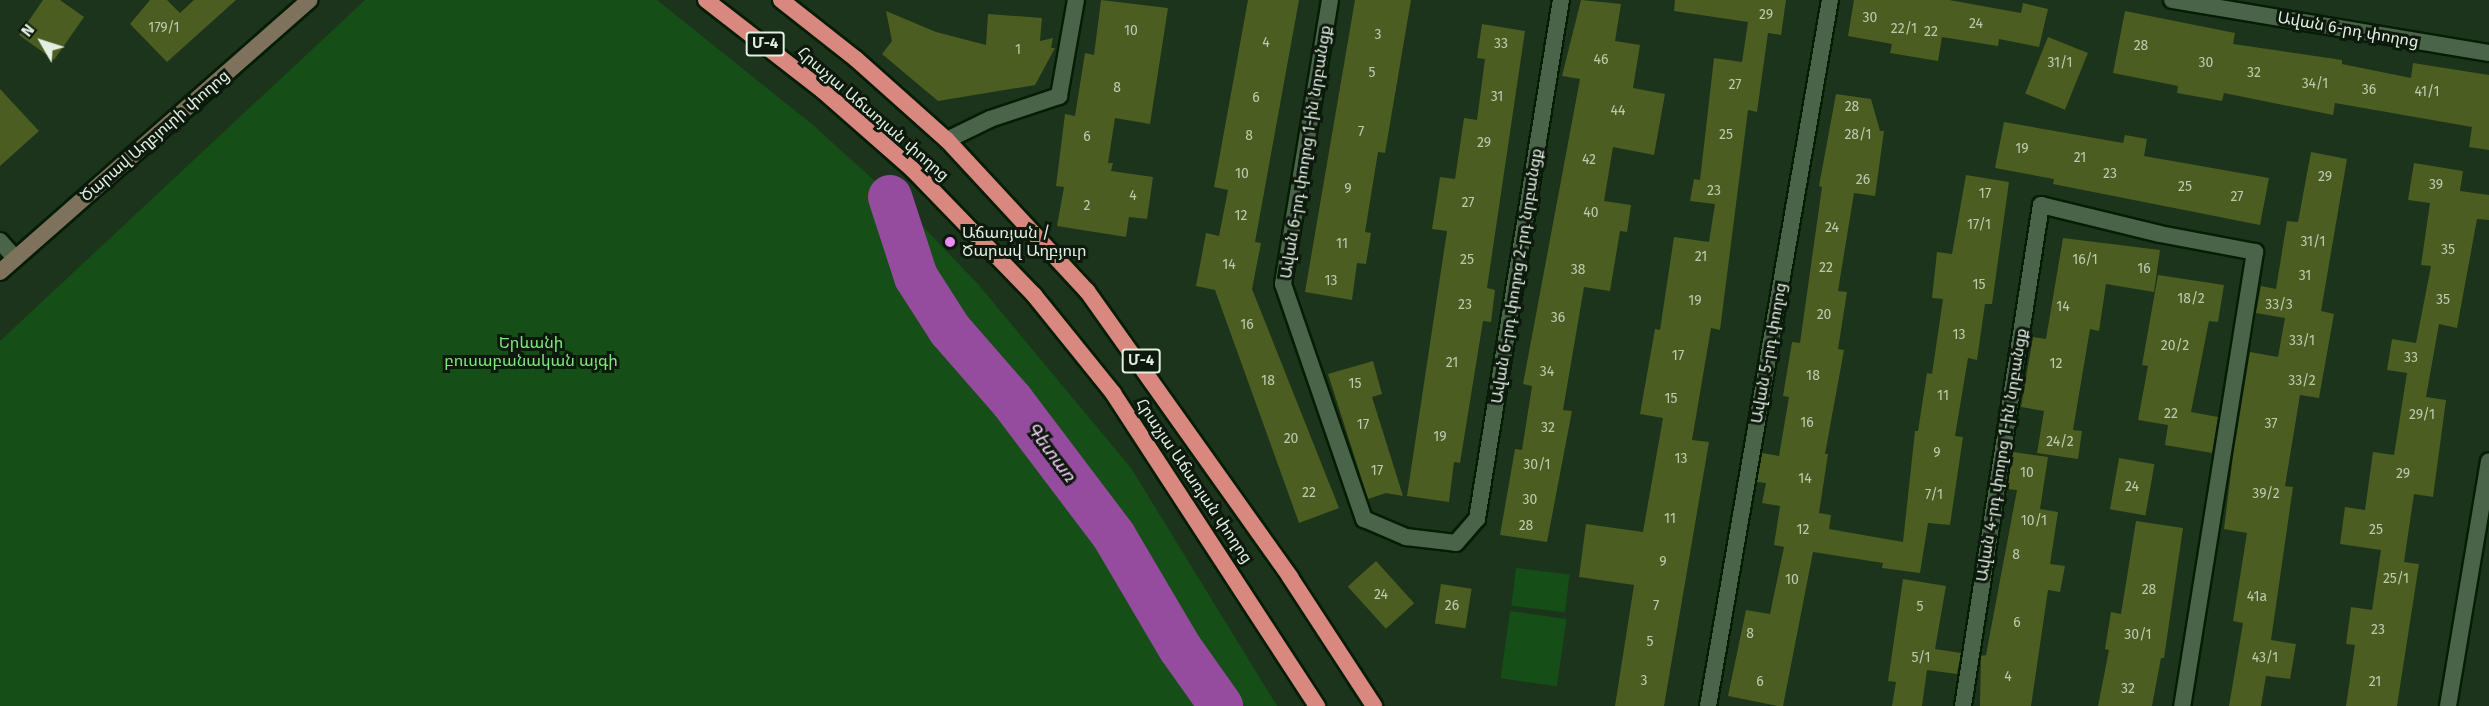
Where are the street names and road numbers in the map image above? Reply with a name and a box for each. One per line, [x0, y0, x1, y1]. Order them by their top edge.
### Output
street label: Ավան 6-րդ փողոց [2276, 8, 2420, 52]
street label: Ավան 6-րդ փողոց 1-ին նրբանցք [1276, 24, 1336, 280]
road number: Մ-4 [746, 32, 784, 56]
street label: Հրաչյա Աճառյան փողոց [793, 43, 953, 185]
street label: Ծարավ Աղբյուրի փողոց [77, 66, 233, 206]
street label: Ավան 6-րդ փողոց 2-րդ նրբանցք [1487, 147, 1547, 405]
street label: Ավան 5-րդ փողոց [1747, 281, 1791, 425]
street label: Ավան 4-րդ փողոց 1-ին նրբանցք [1972, 327, 2032, 583]
road number: Մ-4 [1122, 349, 1160, 373]
street label: Հրաչյա Աճառյան փողոց [1132, 395, 1256, 567]

